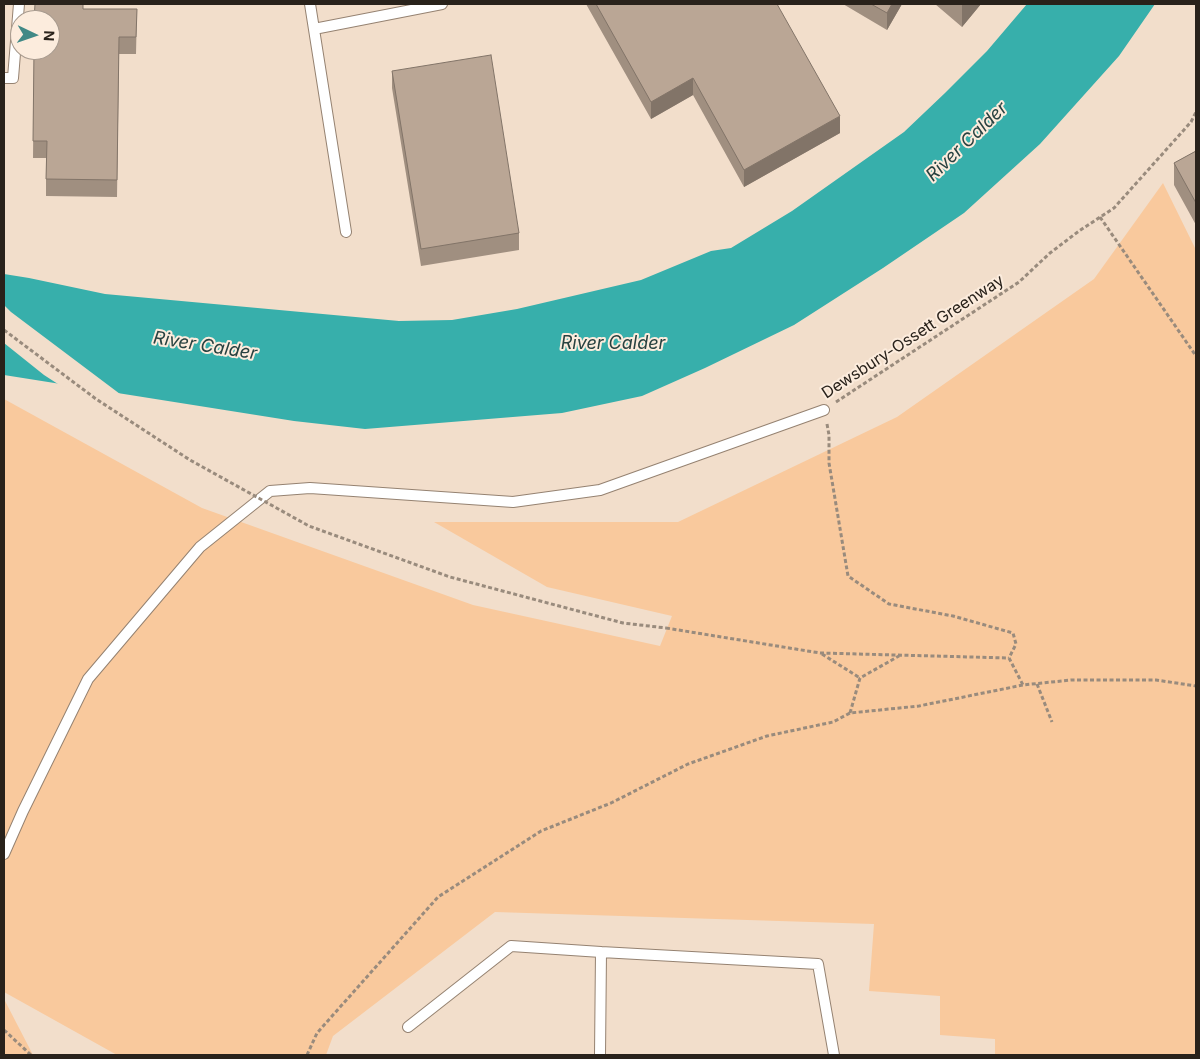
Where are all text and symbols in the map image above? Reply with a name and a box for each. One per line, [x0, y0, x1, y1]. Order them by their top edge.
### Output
north arrow [10, 10, 60, 60]
text: N [41, 30, 58, 42]
water label: River Calder [922, 98, 1012, 186]
street label: Dewsbury-Ossett Greenway [818, 271, 1008, 403]
water label: River Calder [152, 327, 258, 365]
water label: River Calder [561, 333, 665, 355]

